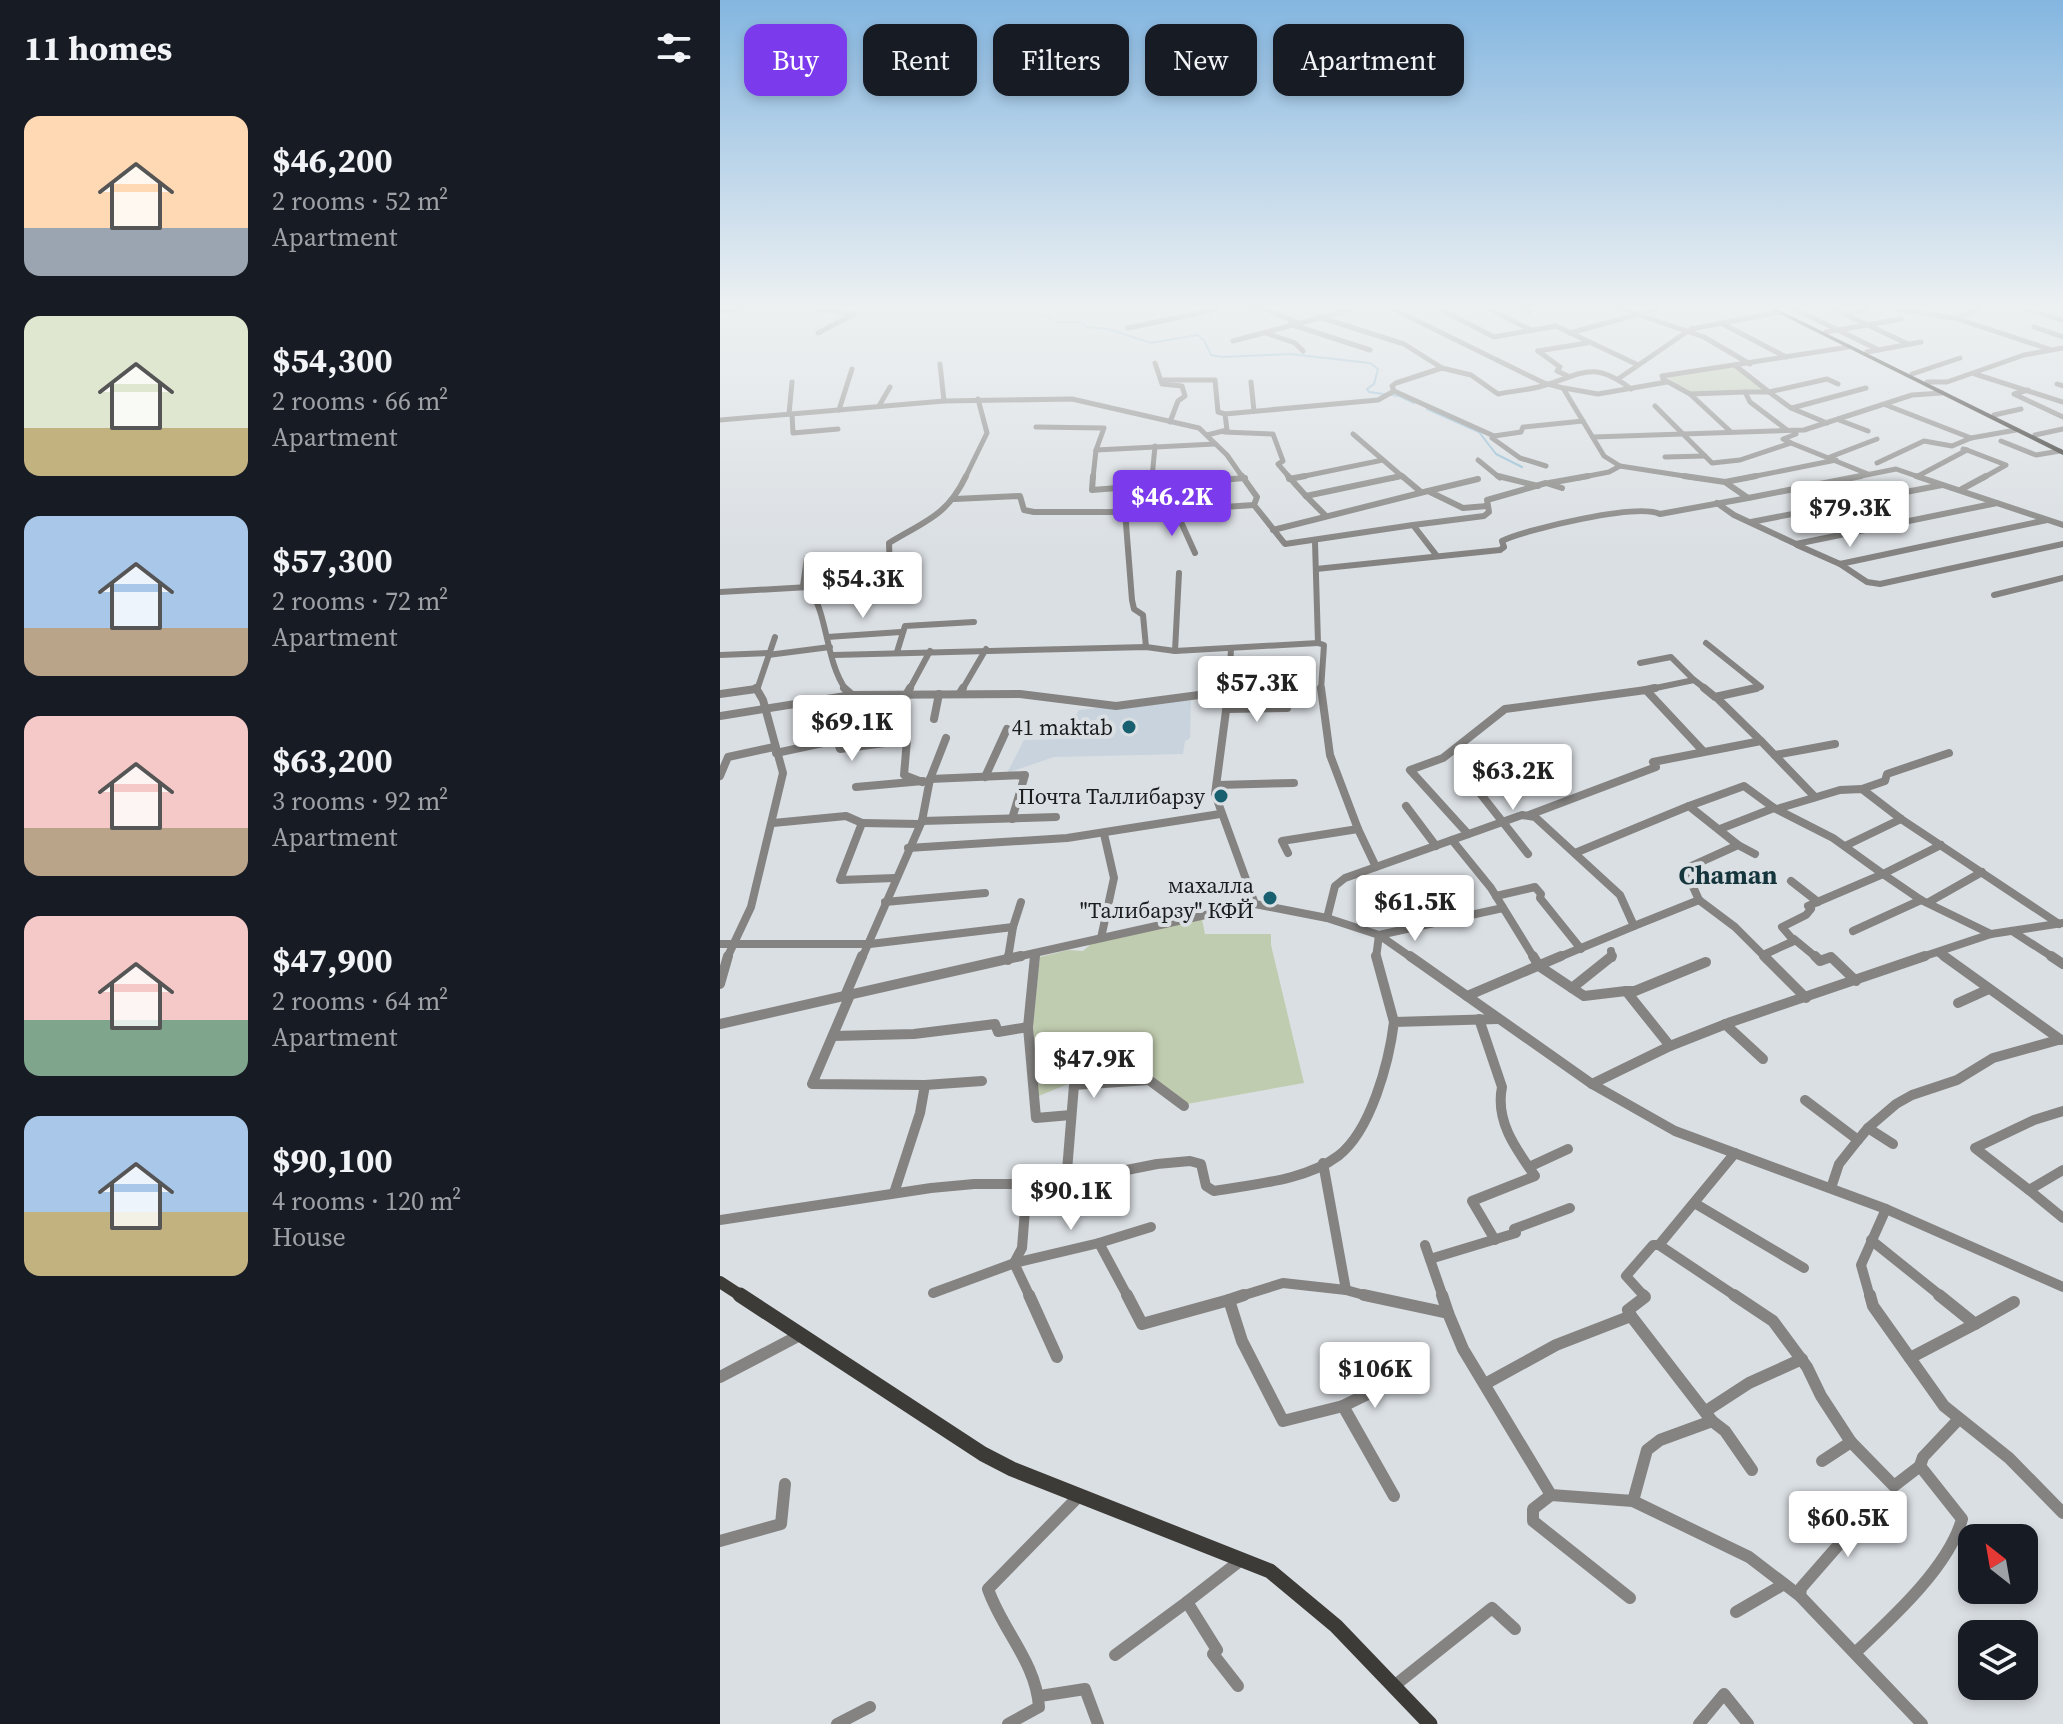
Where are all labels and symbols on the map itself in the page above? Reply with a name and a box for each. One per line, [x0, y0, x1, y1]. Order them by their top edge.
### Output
pin: $46.2K [1107, 470, 1237, 538]
pin: $79.3K [1785, 481, 1915, 549]
pin: $54.3K [798, 552, 928, 620]
pin: $57.3K [1192, 656, 1322, 724]
pin: $69.1K [787, 695, 917, 763]
place label: 41 maktab [1012, 712, 1113, 742]
marker: 41 maktab [1120, 718, 1138, 736]
pin: $63.2K [1448, 744, 1578, 812]
place label: Почта Таллибарзу [1018, 781, 1206, 811]
marker: Почта Таллибарзу [1212, 787, 1230, 805]
district label: Chaman [1679, 857, 1777, 893]
place label: махалла "Талибарзу" КФЙ [1080, 870, 1255, 925]
pin: $61.5K [1350, 875, 1480, 943]
marker: махалла "Талибарзу" КФЙ [1261, 889, 1279, 907]
pin: $47.9K [1029, 1032, 1159, 1100]
pin: $90.1K [1006, 1164, 1136, 1232]
pin: $106K [1319, 1342, 1431, 1410]
pin: $60.5K [1783, 1491, 1913, 1559]
north arrow [1958, 1524, 2038, 1604]

